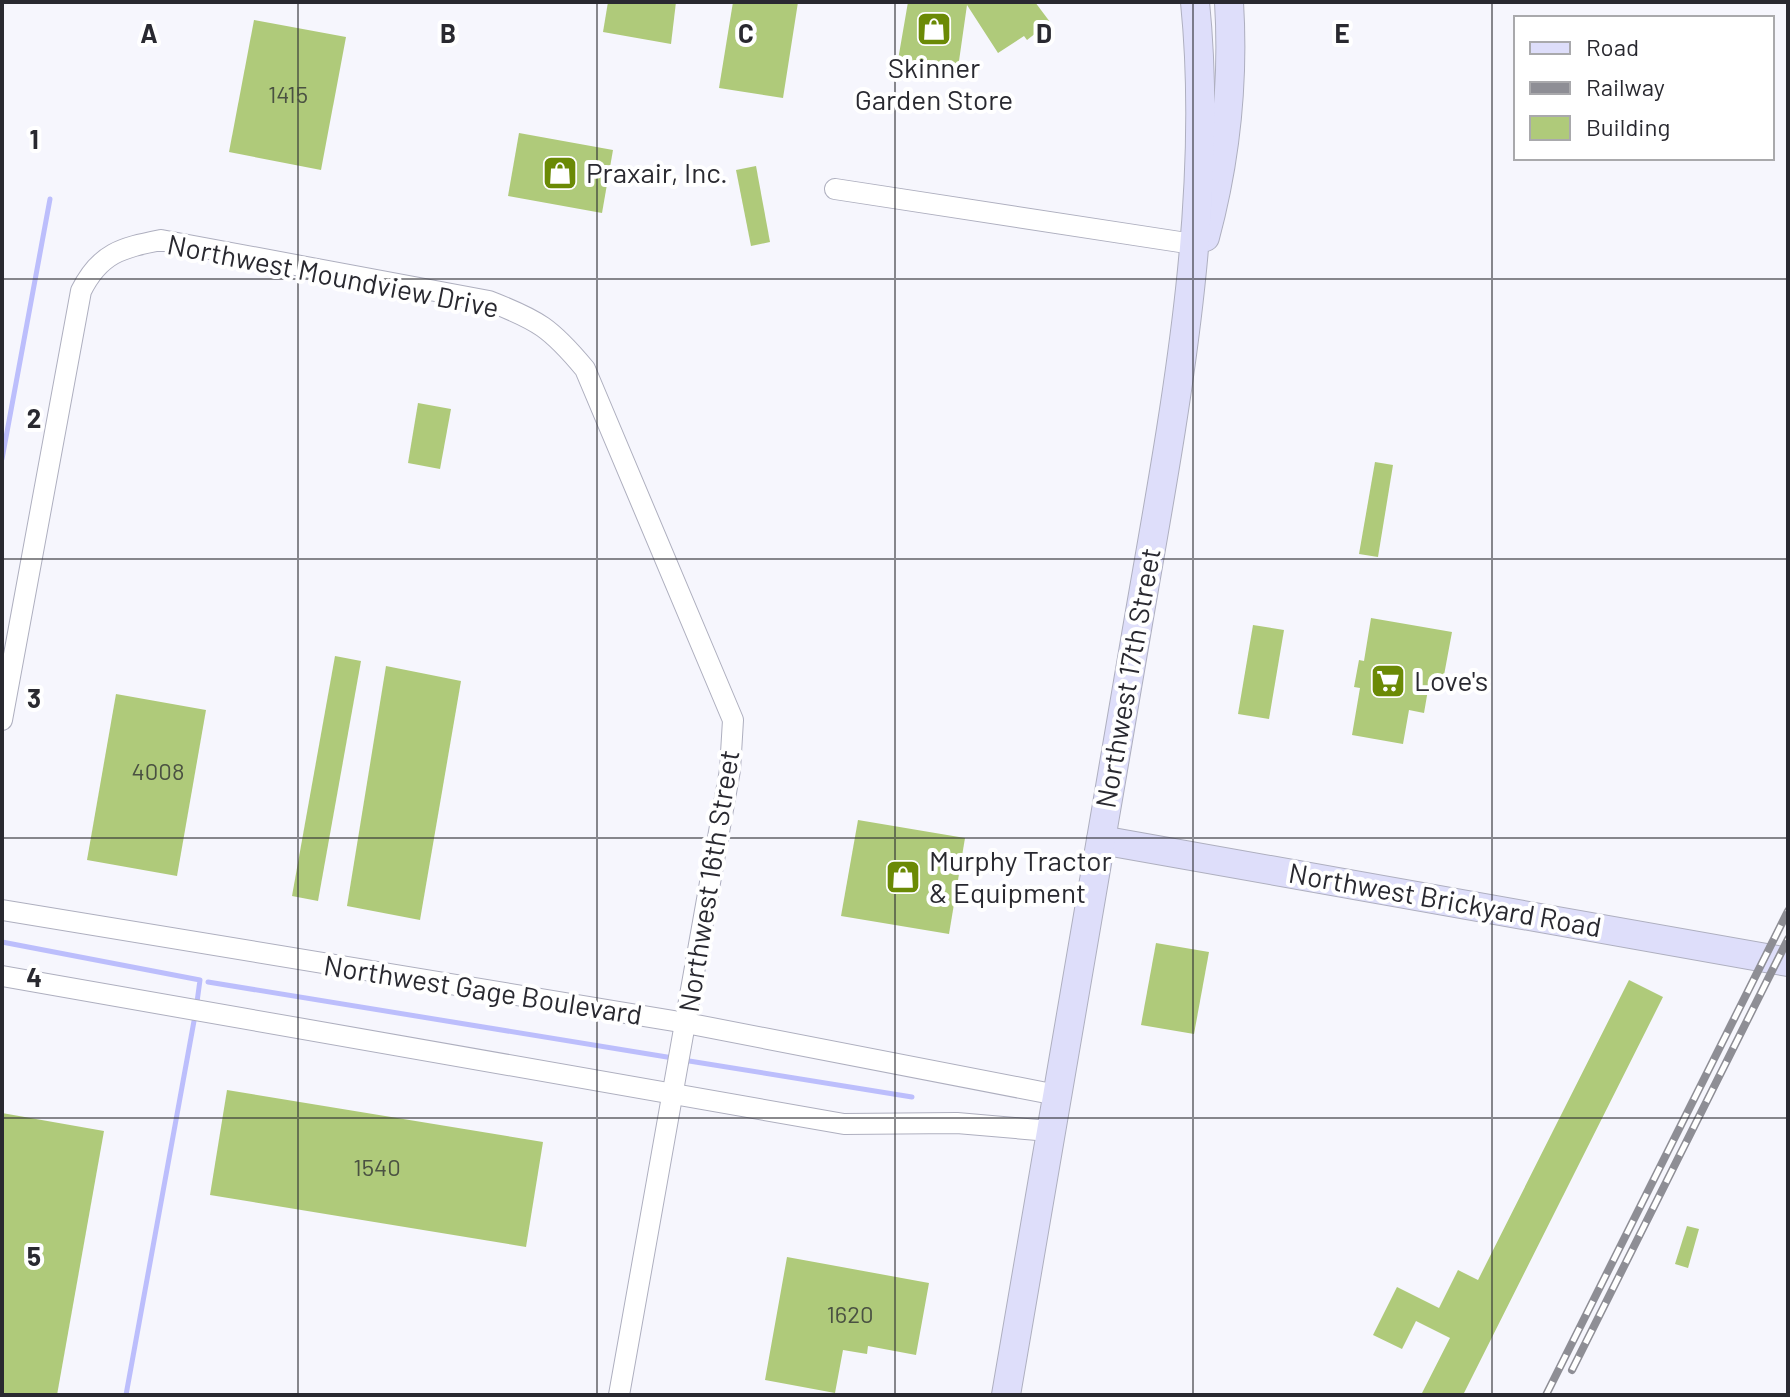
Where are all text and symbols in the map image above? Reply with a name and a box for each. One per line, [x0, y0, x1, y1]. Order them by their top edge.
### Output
shop icon: Skinner Garden Store [915, 10, 953, 48]
legend [1514, 16, 1774, 160]
text: A [140, 17, 158, 48]
text: B [440, 17, 456, 48]
text: C [738, 17, 754, 48]
text: D [1036, 17, 1052, 48]
text: E [1334, 17, 1350, 48]
text: Road [1586, 32, 1639, 61]
place label: Skinner Garden Store [855, 50, 1013, 116]
text: Railway [1586, 72, 1665, 101]
house number: 1415 [268, 79, 308, 108]
text: Building [1586, 112, 1670, 141]
text: 1 [29, 123, 39, 154]
shop icon: Praxair, Inc. [541, 154, 579, 192]
place label: Praxair, Inc. [586, 155, 728, 189]
street label: Northwest Moundview Drive [165, 226, 502, 324]
text: 2 [27, 402, 41, 433]
street label: Northwest 17th Street [1087, 545, 1167, 811]
supermarket icon: Love's [1369, 662, 1407, 700]
place label: Love's [1414, 663, 1488, 697]
text: 3 [27, 682, 41, 713]
street label: Northwest 16th Street [670, 747, 746, 1014]
house number: 4008 [132, 756, 184, 785]
place label: Murphy Tractor & Equipment [929, 843, 1112, 909]
street label: Northwest Brickyard Road [1286, 855, 1604, 943]
shop icon: Murphy Tractor & Equipment [884, 858, 922, 896]
street label: Northwest Gage Boulevard [322, 947, 645, 1031]
text: 4 [26, 961, 42, 992]
house number: 1540 [353, 1152, 401, 1181]
text: 5 [27, 1240, 41, 1271]
house number: 1620 [826, 1299, 874, 1328]

